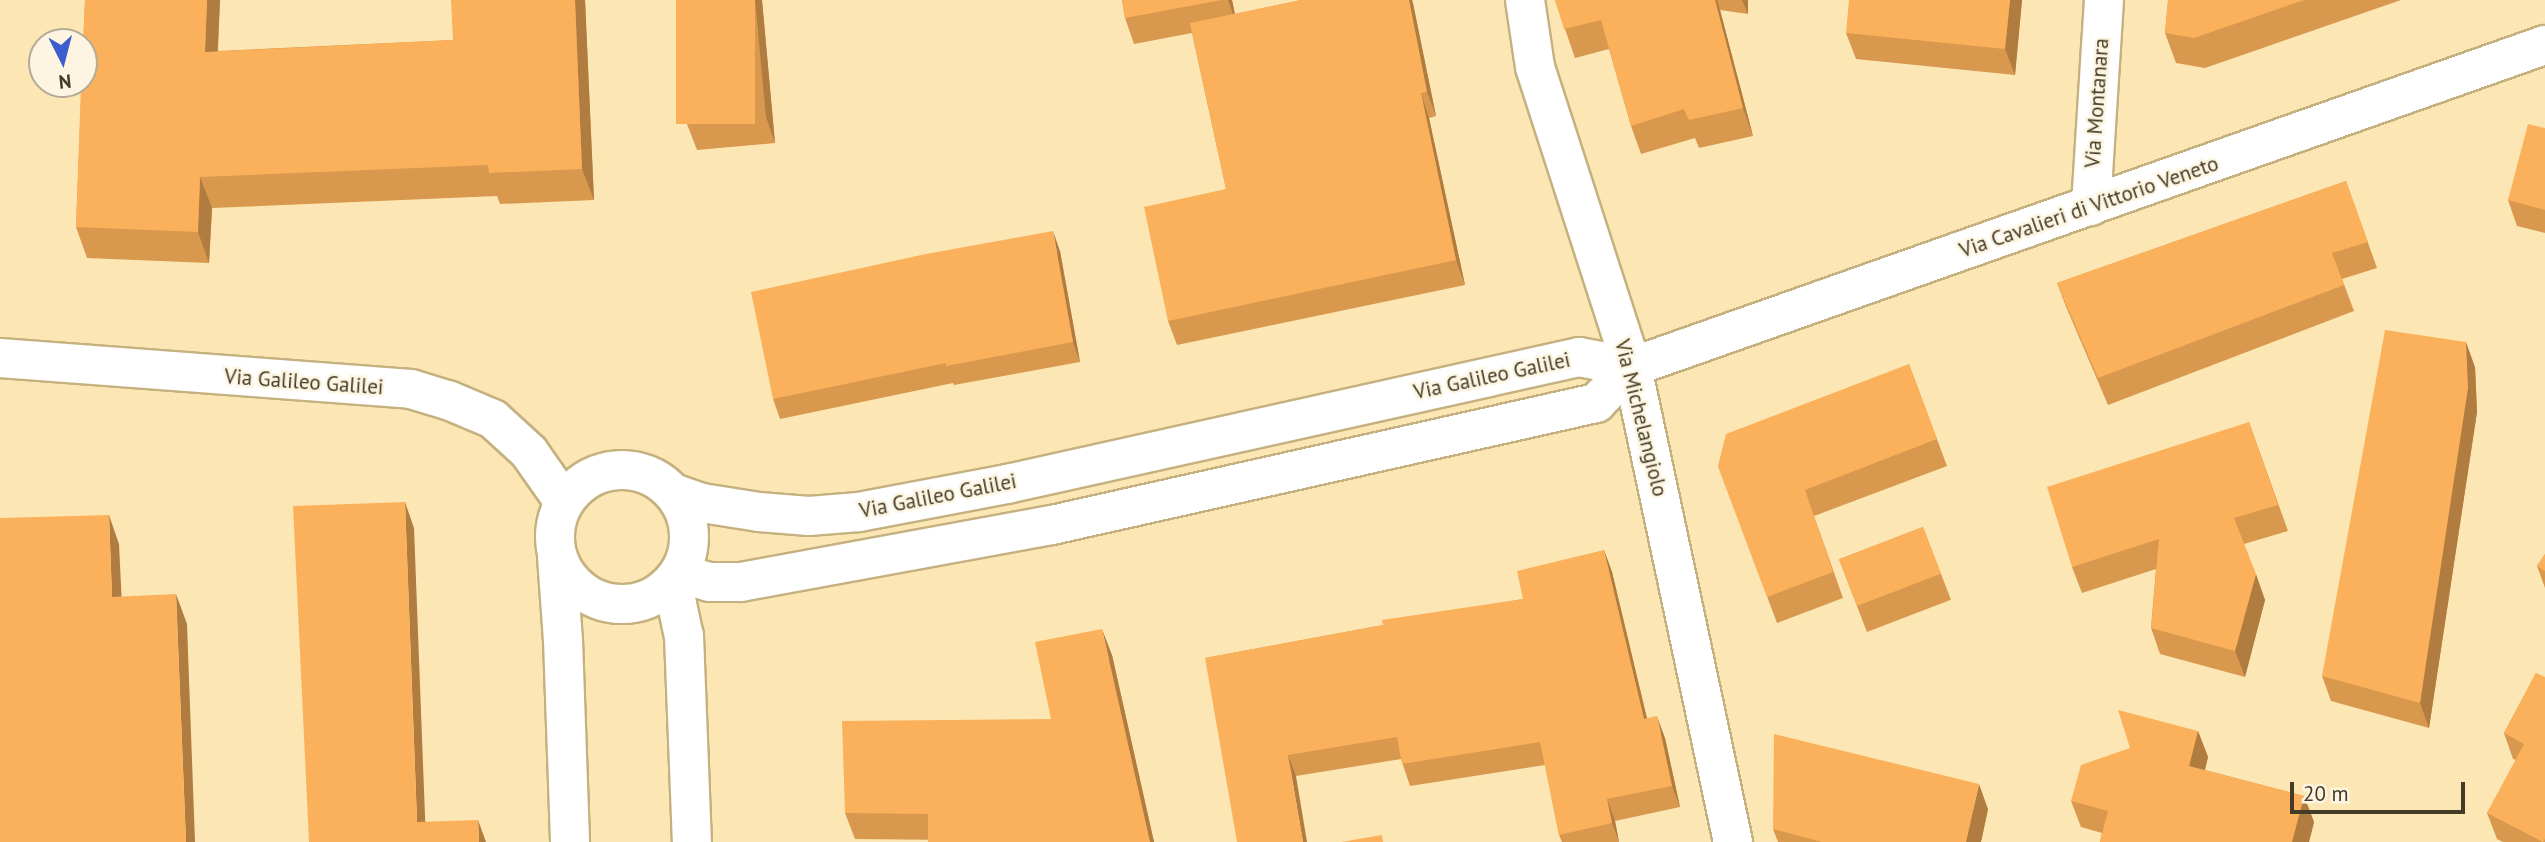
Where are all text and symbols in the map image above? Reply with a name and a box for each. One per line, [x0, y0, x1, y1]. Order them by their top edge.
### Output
north arrow [28, 28, 98, 98]
street label: Via Montanara [2080, 37, 2114, 169]
text: N [58, 69, 72, 94]
street label: Via Cavalieri di Vittorio Veneto [1956, 151, 2222, 263]
street label: Via Michelangiolo [1609, 337, 1673, 499]
street label: Via Galileo Galilei [1411, 347, 1573, 405]
street label: Via Galileo Galilei [224, 364, 384, 400]
street label: Via Galileo Galilei [857, 468, 1019, 524]
scale bar [2293, 768, 2468, 812]
text: 20 m [2303, 780, 2349, 807]

